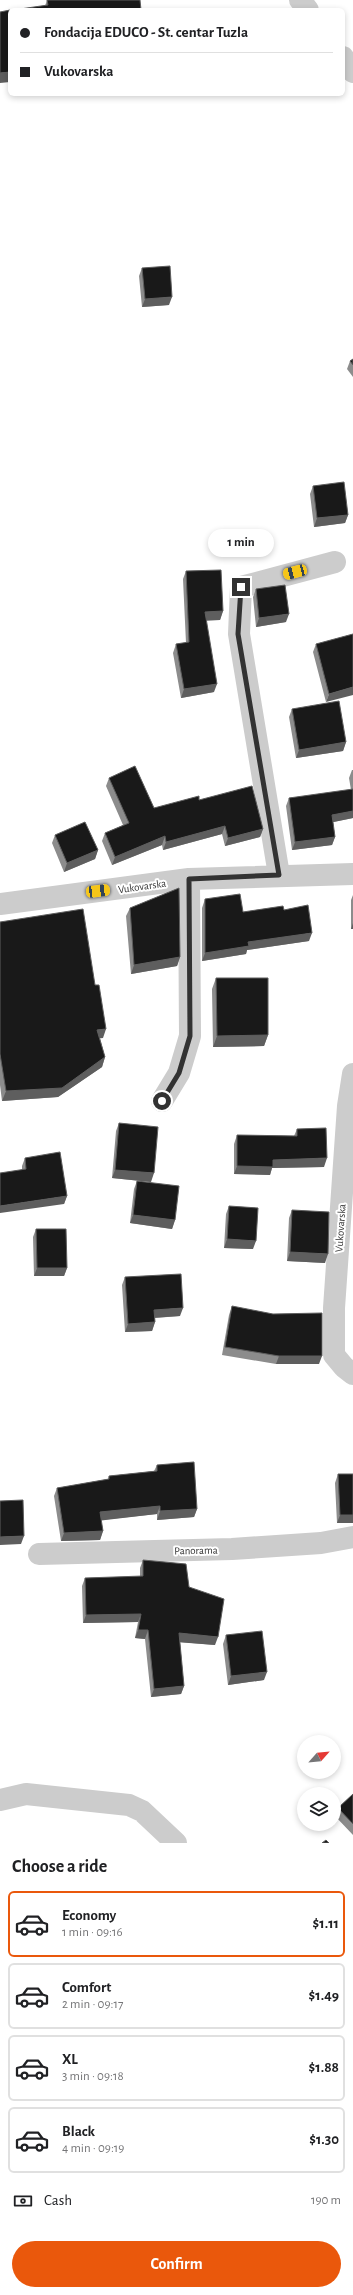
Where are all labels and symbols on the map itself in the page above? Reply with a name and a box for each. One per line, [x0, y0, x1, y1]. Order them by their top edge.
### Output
callout: 1 min [208, 529, 274, 557]
car [282, 563, 308, 581]
route end [232, 578, 250, 596]
street label: Vukovarska [117, 878, 167, 895]
car [85, 884, 111, 898]
route start [153, 1092, 171, 1110]
street label: Vukovarska [333, 1204, 348, 1253]
street label: Panorama [174, 1545, 218, 1556]
north arrow [297, 1735, 341, 1779]

